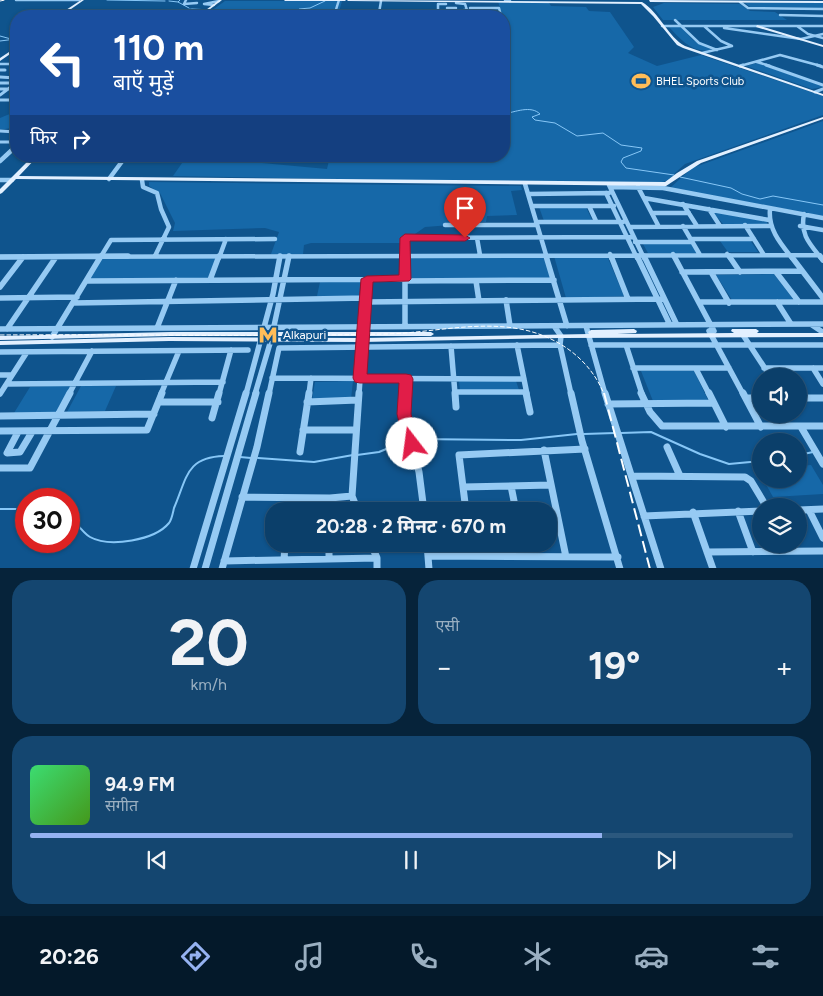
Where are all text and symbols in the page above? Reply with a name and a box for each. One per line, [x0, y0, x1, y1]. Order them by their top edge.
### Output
text: 110 m [113, 27, 204, 69]
icon: left [30, 30, 95, 95]
text: बाएँ मुड़ें [113, 69, 174, 96]
sports icon: BHEL Sports Club [630, 70, 652, 92]
place label: BHEL Sports Club [656, 75, 744, 88]
icon: right [67, 125, 95, 153]
text: फिर [30, 126, 57, 149]
pin [444, 187, 486, 238]
icon: arrive [451, 194, 479, 222]
metro station icon: Alkapuri [257, 324, 279, 346]
place label: Alkapuri [283, 328, 326, 342]
map controls [752, 368, 807, 553]
button: sound [752, 368, 807, 423]
position arrow [385, 417, 437, 469]
button: search [752, 433, 807, 488]
speed limit sign: 30 [15, 488, 80, 553]
button: layers [752, 498, 807, 553]
text: 20:28 · 2 मिनट · 670 m [316, 515, 506, 538]
text: 20 [169, 603, 249, 681]
text: एसी [436, 616, 459, 635]
text: 19° [588, 643, 640, 689]
text: − [436, 650, 453, 684]
text: + [776, 650, 793, 684]
text: km/h [190, 675, 227, 694]
text: 94.9 FM [105, 773, 175, 796]
text: संगीत [105, 796, 138, 815]
icon: previous [143, 846, 171, 874]
icon: pause [397, 846, 425, 874]
icon: next [652, 846, 680, 874]
icon: directions [178, 939, 213, 974]
icon: music [292, 939, 327, 974]
icon: phone [406, 939, 441, 974]
icon: climate [520, 939, 555, 974]
icon: car [634, 939, 669, 974]
icon: filters [748, 939, 783, 974]
text: 20:26 [40, 943, 99, 970]

